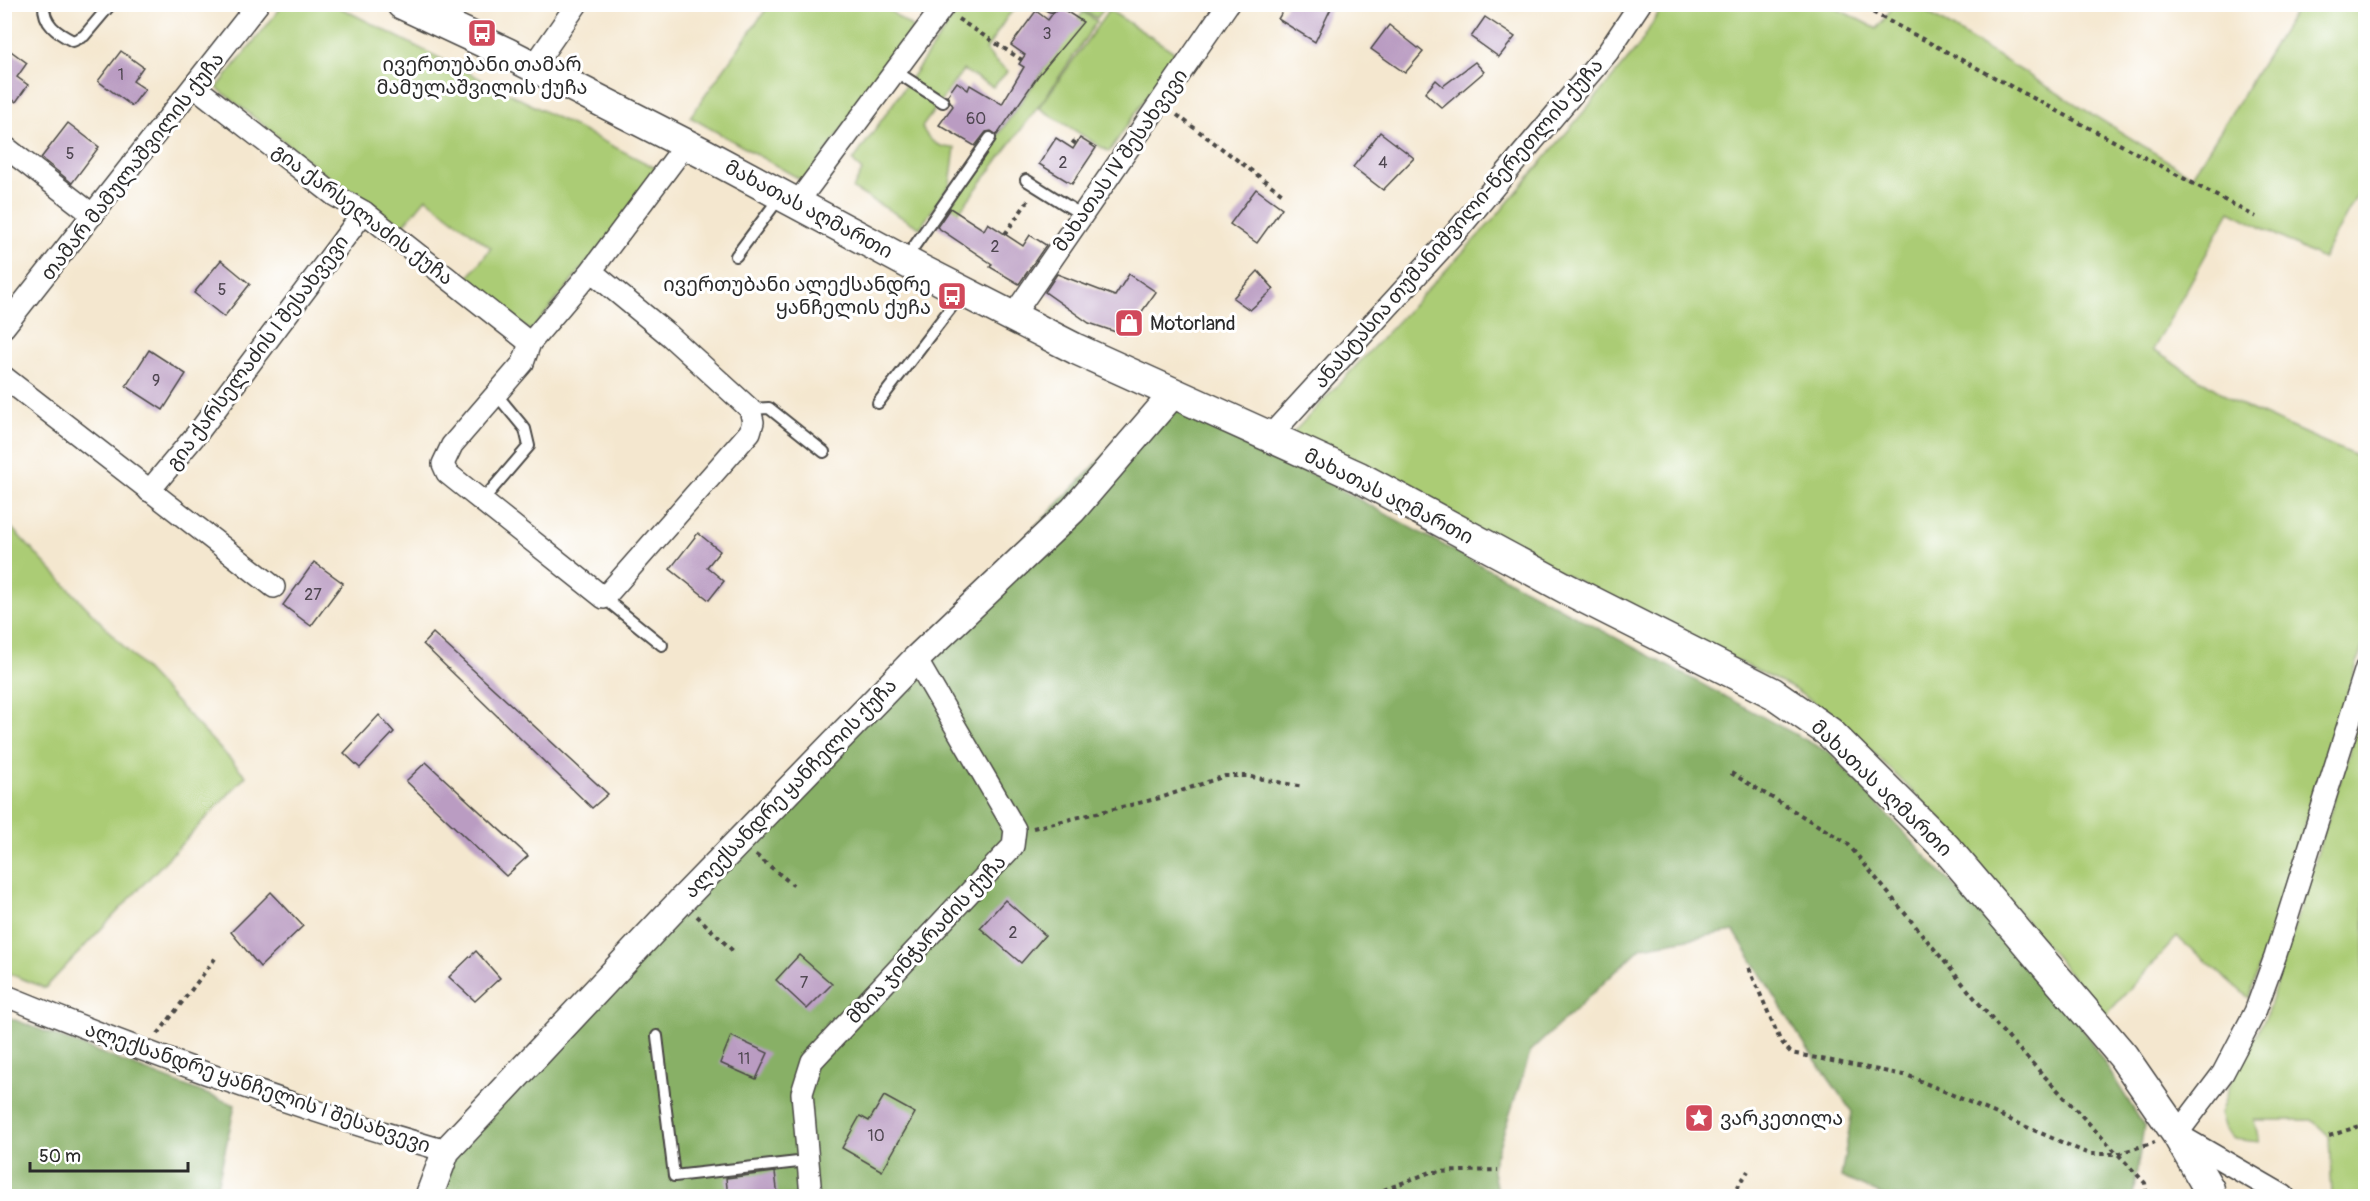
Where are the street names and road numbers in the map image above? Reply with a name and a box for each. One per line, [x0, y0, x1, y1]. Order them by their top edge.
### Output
street label: თამარ მამულაშვილის ქუჩა [35, 47, 229, 286]
street label: ანასტასია თუმანიშვილი-წერეთლის ქუჩა [1308, 53, 1609, 393]
street label: მახათას IV შესახვევი [1048, 64, 1193, 257]
street label: გია ქარსელაძის ქუჩა [267, 138, 458, 291]
street label: მახათას აღმართი [721, 155, 897, 264]
street label: გია ქარსელაძის I შესახვევი [161, 230, 354, 475]
street label: მახათას აღმართი [1300, 443, 1478, 550]
street label: ალექსანდრე ყანჩელის ქუჩა [679, 673, 902, 903]
street label: მახათას აღმართი [1806, 715, 1957, 862]
street label: მზია ჯინჭარაძის ქუჩა [841, 850, 1011, 1029]
street label: ალექსანდრე ყანჩელის I შესახვევი [82, 1016, 434, 1158]

